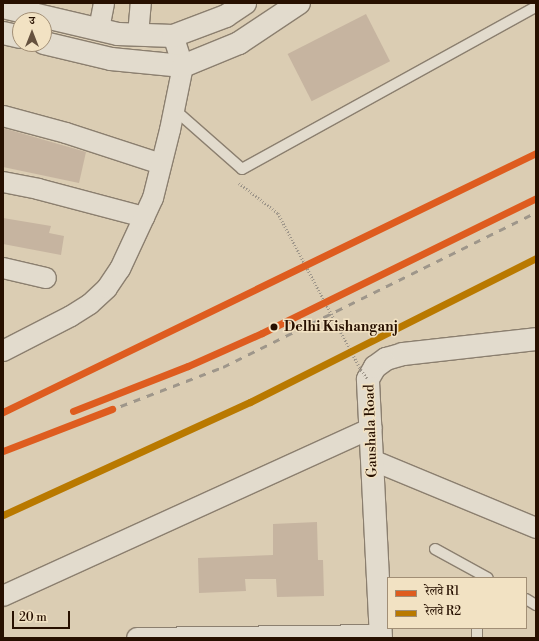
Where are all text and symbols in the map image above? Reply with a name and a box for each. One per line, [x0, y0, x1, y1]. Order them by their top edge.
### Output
north arrow [12, 12, 52, 52]
text: उ [29, 14, 35, 28]
place label: Delhi Kishanganj [284, 319, 398, 335]
marker: Delhi Kishanganj [267, 320, 281, 334]
street label: Gaushala Road [361, 384, 381, 478]
legend [387, 577, 527, 629]
text: रेलवे R1 [425, 584, 459, 599]
scale bar [14, 603, 72, 629]
text: रेलवे R2 [425, 604, 461, 619]
text: 20 m [19, 610, 47, 625]

